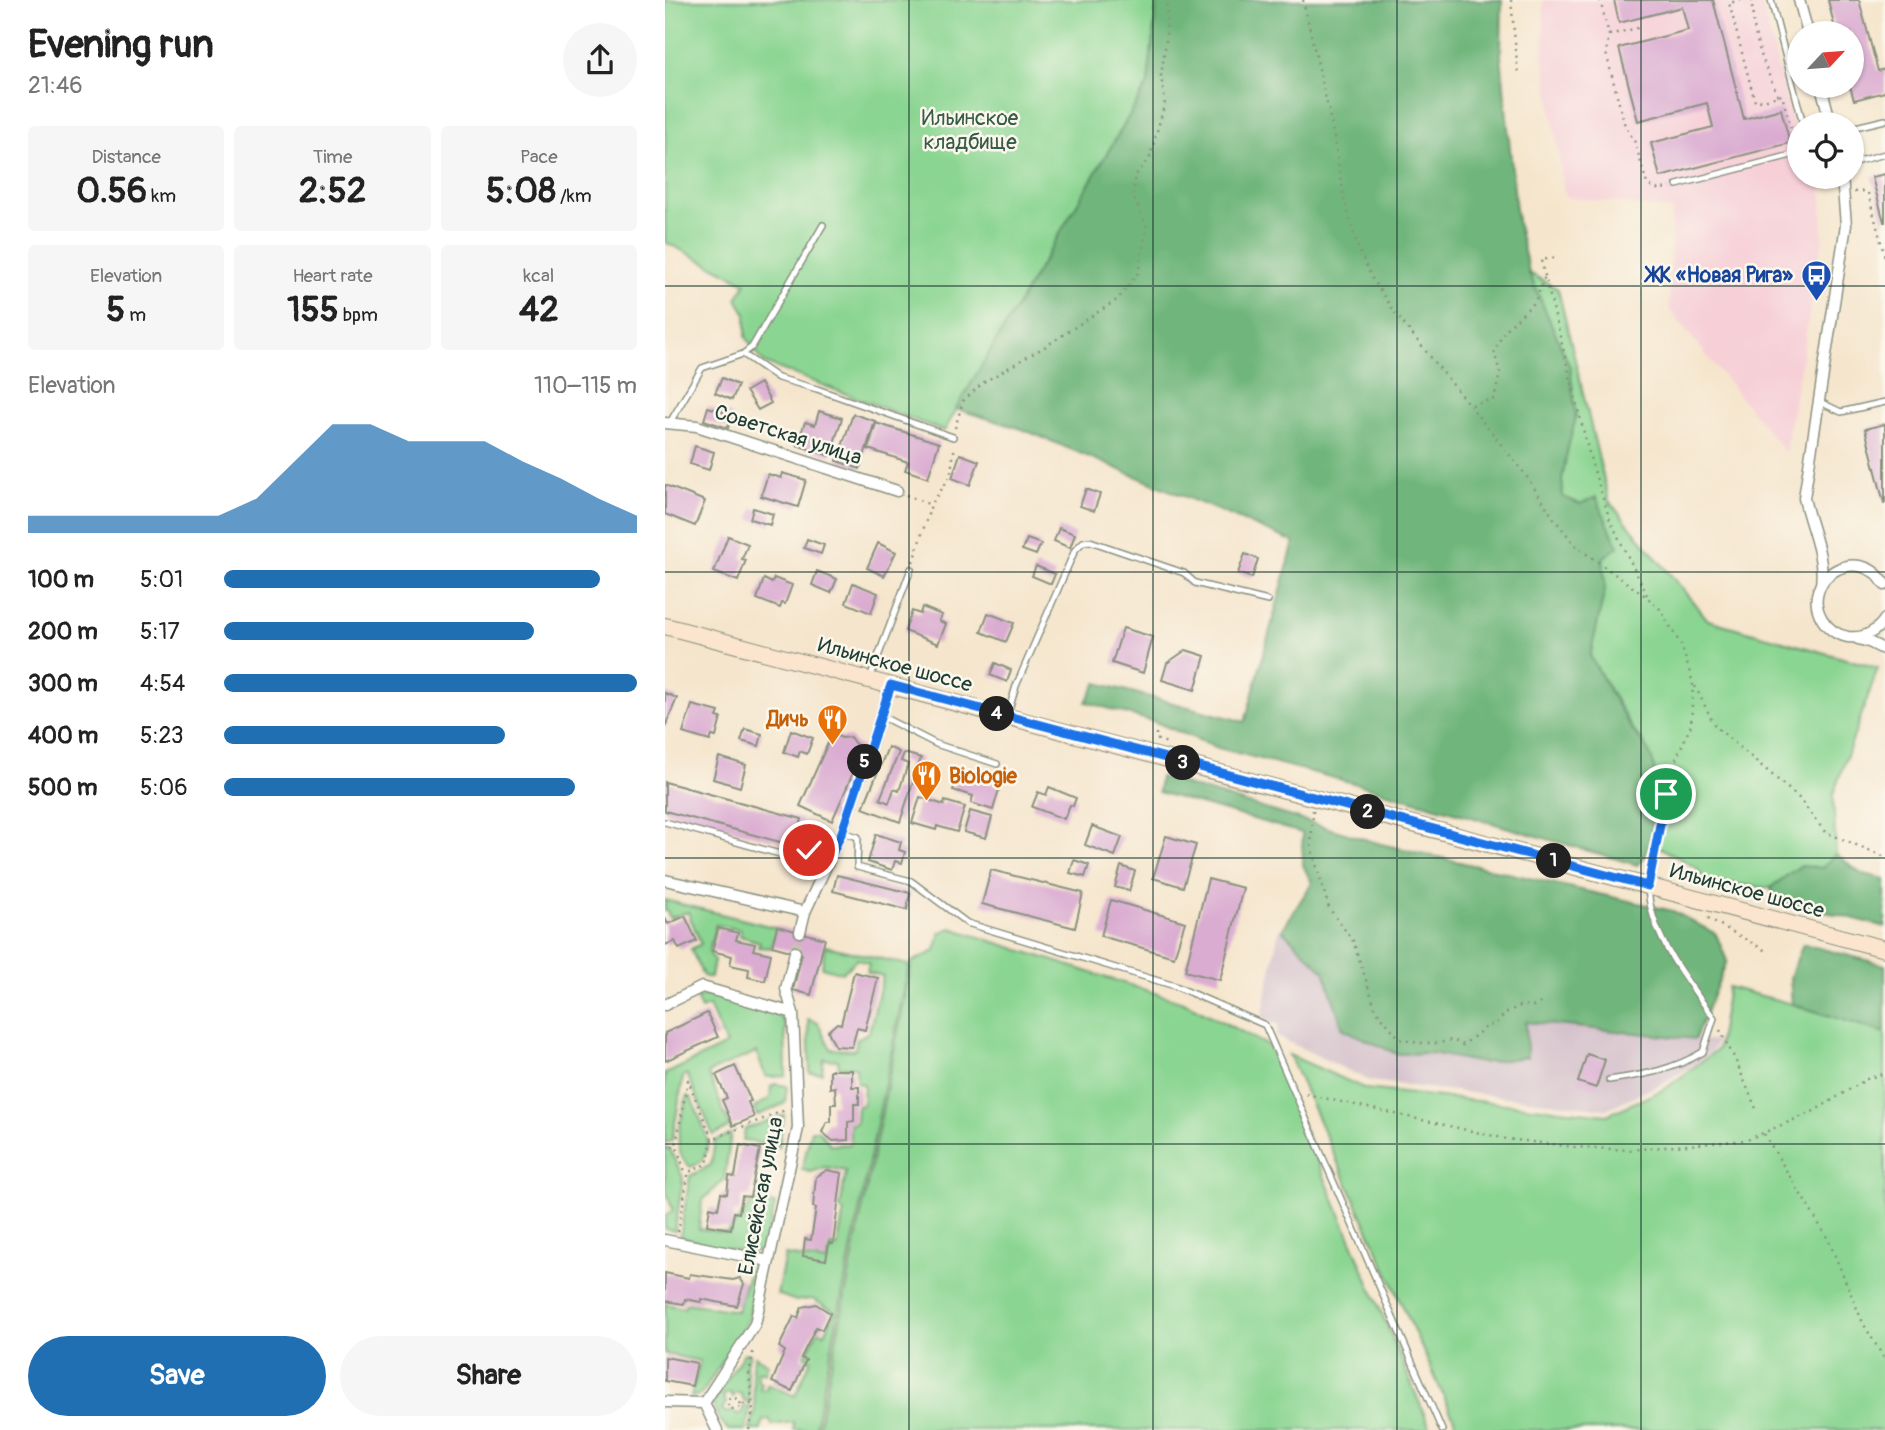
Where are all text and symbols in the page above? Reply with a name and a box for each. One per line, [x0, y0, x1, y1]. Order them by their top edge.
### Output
text: Evening run [28, 21, 214, 69]
north arrow [1787, 21, 1864, 98]
map controls [1787, 21, 1864, 189]
button: share [563, 23, 637, 97]
text: 21:46 [28, 71, 83, 100]
park label: Ильинское кладбище [922, 105, 1019, 156]
button: locate [1787, 112, 1864, 189]
text: Distance [91, 145, 161, 169]
text: Time [313, 145, 352, 169]
text: Pace [520, 145, 558, 169]
text: 0.56 [76, 169, 147, 213]
text: 2:52 [299, 169, 366, 213]
text: 5:08 [486, 169, 556, 213]
text: km [147, 184, 176, 208]
text: /km [556, 184, 592, 208]
bus stop icon: ЖК «Новая Рига» [1799, 258, 1833, 302]
place label: ЖК «Новая Рига» [1643, 262, 1793, 289]
text: Elevation [90, 264, 162, 288]
text: Heart rate [292, 264, 373, 288]
text: kcal [523, 264, 554, 288]
text: 5 [106, 288, 125, 332]
text: 155 [287, 288, 339, 332]
text: 42 [519, 288, 559, 332]
text: m [125, 303, 146, 327]
text: bpm [339, 303, 378, 327]
text: Elevation [28, 371, 116, 400]
text: 110–115 m [534, 371, 637, 400]
street label: Советская улица [711, 398, 865, 472]
text: 100 m [28, 565, 94, 594]
text: 5:01 [140, 565, 183, 594]
text: 200 m [28, 617, 98, 646]
text: 5:17 [140, 617, 180, 646]
street label: Ильинское шоссе [815, 631, 976, 699]
text: 300 m [28, 669, 98, 698]
text: 4:54 [140, 669, 185, 698]
pin: 4 [979, 696, 1015, 732]
text: 4 [991, 701, 1002, 725]
restaurant icon: Дичь [815, 702, 849, 746]
place label: Дичь [765, 706, 809, 733]
text: 400 m [28, 721, 98, 750]
text: 5:23 [140, 721, 184, 750]
pin: 5 [847, 744, 883, 780]
pin: 3 [1165, 746, 1201, 780]
text: 5 [859, 749, 870, 773]
text: 3 [1177, 750, 1188, 774]
restaurant icon: Biologie [909, 759, 943, 803]
place label: Biologie [949, 763, 1017, 790]
pin [1636, 764, 1696, 824]
text: 500 m [28, 773, 97, 802]
text: 5:06 [140, 773, 188, 802]
icon: arrive [1647, 775, 1685, 813]
pin: 2 [1351, 794, 1385, 830]
text: 2 [1362, 799, 1373, 823]
pin [779, 820, 839, 880]
icon: check [790, 831, 828, 869]
pin: 1 [1537, 844, 1571, 878]
text: 1 [1550, 848, 1557, 872]
street label: Ильинское шоссе [1667, 857, 1828, 925]
street label: Елисейская улица [732, 1115, 790, 1277]
button: Save [28, 1336, 326, 1416]
button: Share [340, 1336, 637, 1416]

